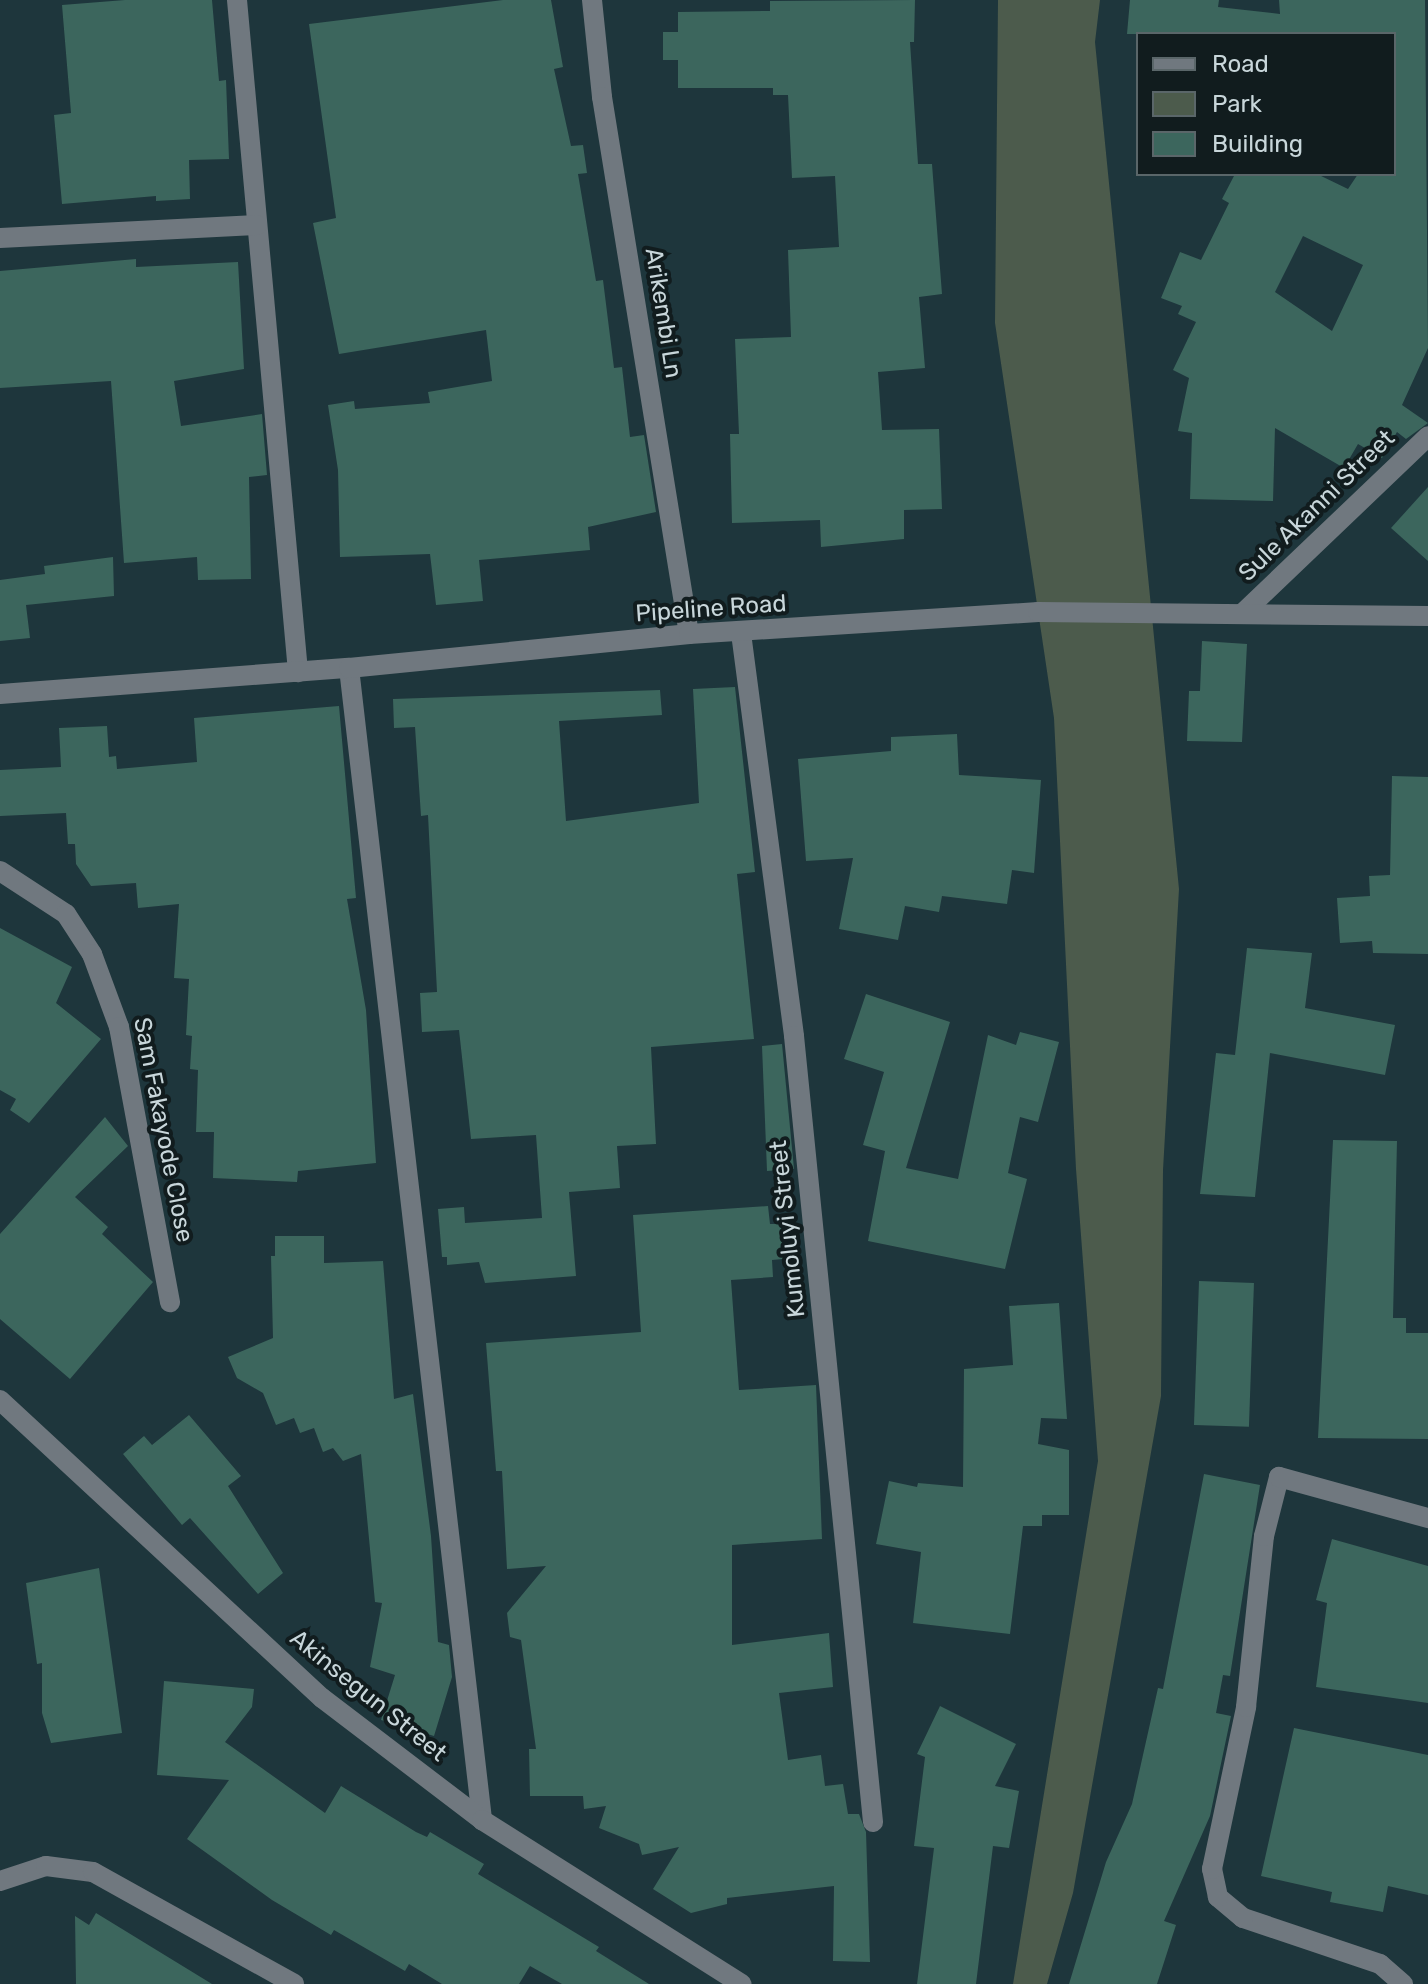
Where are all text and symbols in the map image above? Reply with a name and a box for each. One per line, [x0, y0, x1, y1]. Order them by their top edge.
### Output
legend [1136, 32, 1396, 176]
text: Road [1212, 50, 1269, 78]
text: Park [1212, 90, 1262, 118]
text: Building [1212, 130, 1303, 158]
street label: Arikembi Ln [638, 246, 688, 380]
street label: Sule Akanni Street [1233, 424, 1401, 588]
street label: Pipeline Road [635, 589, 787, 629]
street label: Sam Fakayode Close [127, 1015, 199, 1245]
street label: Kumoluyi Street [764, 1139, 812, 1319]
street label: Akinsegun Street [284, 1624, 452, 1768]

